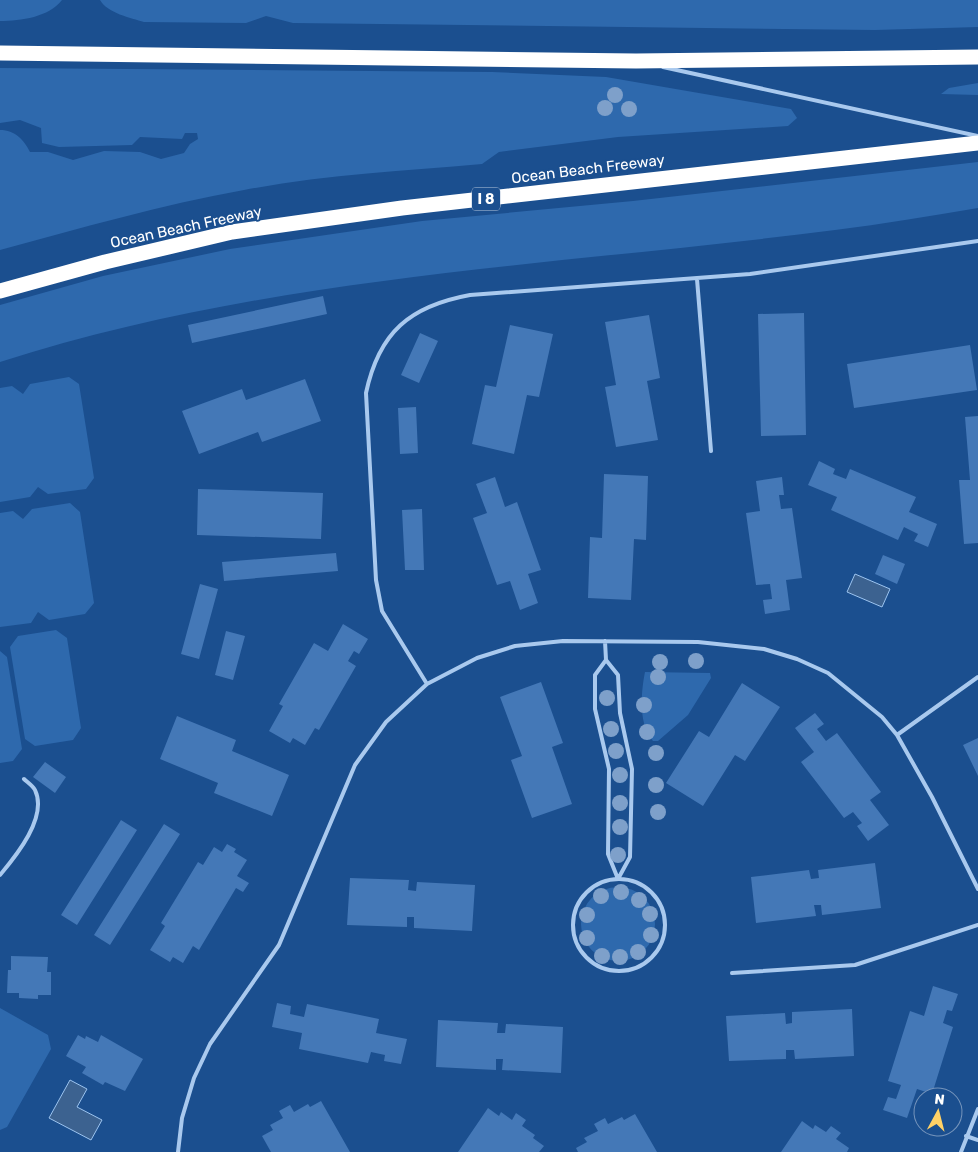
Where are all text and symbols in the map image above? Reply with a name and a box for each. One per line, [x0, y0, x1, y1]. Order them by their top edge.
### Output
street label: Ocean Beach Freeway [510, 151, 666, 187]
road number: I 8 [472, 188, 500, 210]
street label: Ocean Beach Freeway [109, 202, 263, 252]
north arrow [913, 1087, 963, 1137]
text: N [933, 1091, 946, 1109]

